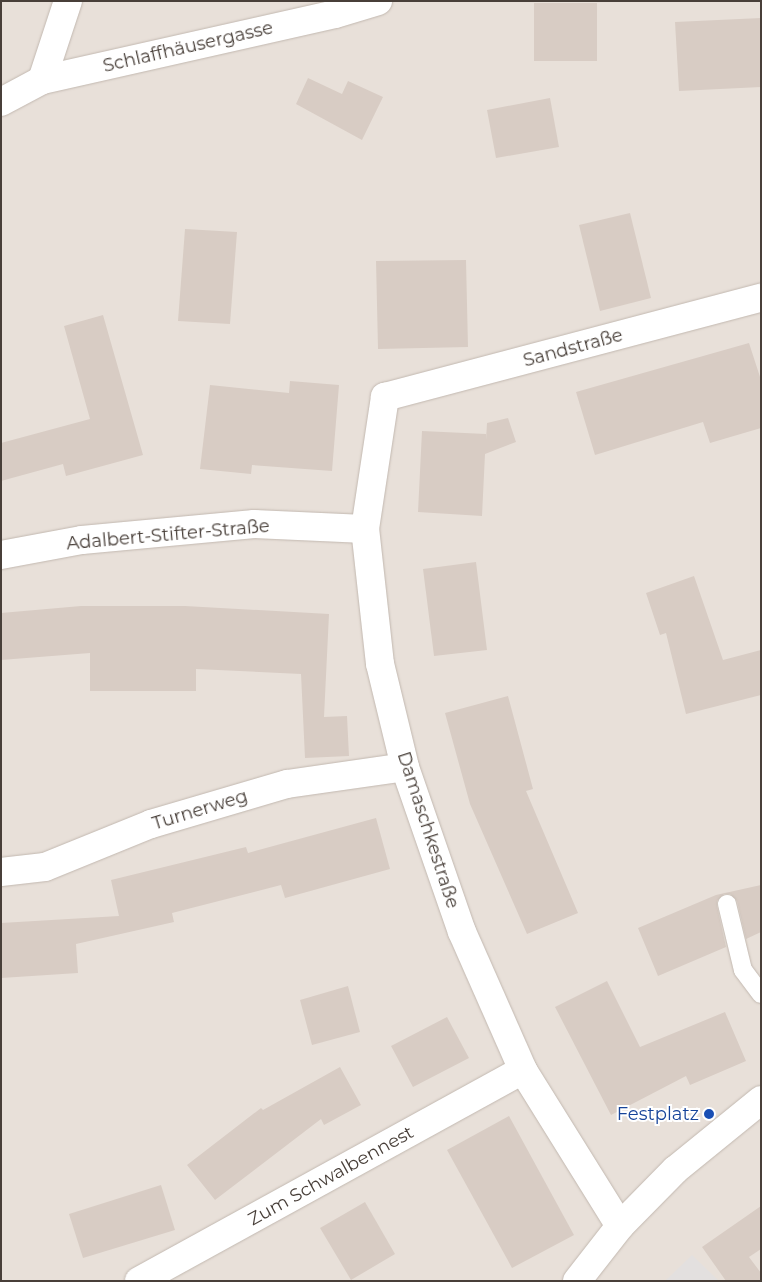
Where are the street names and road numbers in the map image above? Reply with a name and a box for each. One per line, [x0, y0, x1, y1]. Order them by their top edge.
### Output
street label: Schlaffhäusergasse [101, 17, 275, 77]
street label: Sandstraße [521, 324, 625, 372]
street label: Adalbert-Stifter-Straße [66, 515, 270, 555]
street label: Damaschkestraße [392, 749, 464, 911]
street label: Turnerweg [150, 785, 250, 835]
street label: Zum Schwalbennest [244, 1122, 418, 1230]

